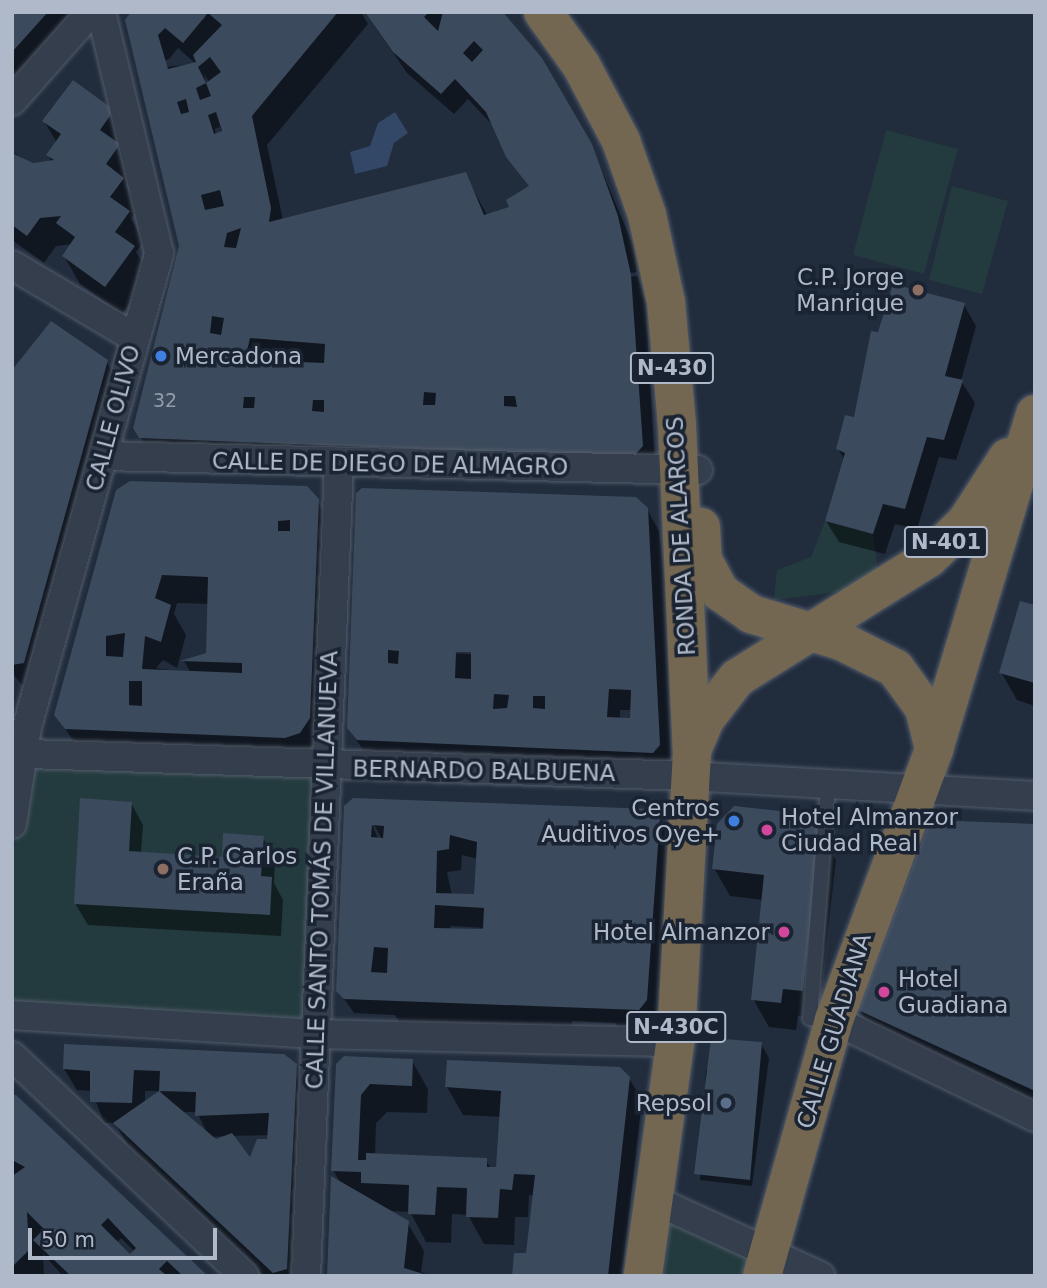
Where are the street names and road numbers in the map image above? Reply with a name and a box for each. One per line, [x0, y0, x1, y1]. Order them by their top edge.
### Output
street label: CALLE OLIVO [80, 342, 146, 494]
road number: N-430 [628, 350, 716, 386]
street label: RONDA DE ALARCOS [661, 416, 701, 656]
street label: CALLE DE DIEGO DE ALMAGRO [212, 447, 568, 481]
road number: N-401 [902, 524, 990, 560]
street label: CALLE SANTO TOMÁS DE VILLANUEVA [301, 650, 343, 1090]
street label: BERNARDO BALBUENA [352, 755, 616, 787]
street label: CALLE GUADIANA [791, 930, 877, 1132]
road number: N-430C [625, 1010, 727, 1044]

